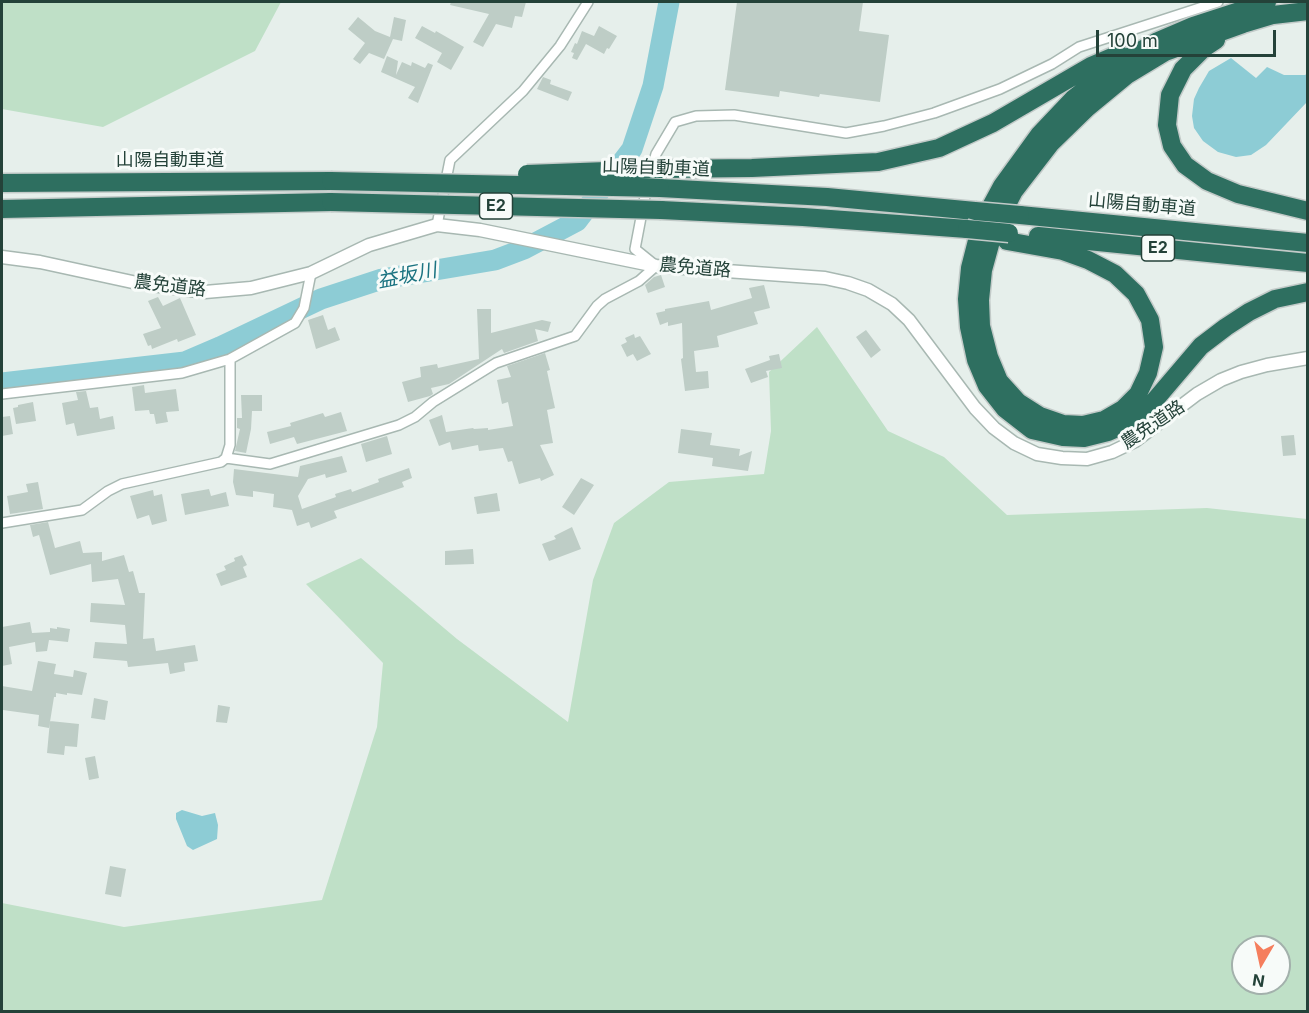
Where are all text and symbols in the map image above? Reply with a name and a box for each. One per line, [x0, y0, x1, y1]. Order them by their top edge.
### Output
scale bar [1099, 18, 1279, 56]
text: 100 m [1107, 30, 1158, 51]
street label: 山陽自動車道 [116, 150, 224, 172]
street label: 山陽自動車道 [602, 155, 710, 181]
street label: 山陽自動車道 [1087, 190, 1197, 220]
road number: E2 [480, 193, 512, 219]
road number: E2 [1142, 235, 1174, 261]
street label: 農免道路 [658, 254, 732, 282]
water label: 益坂川 [375, 258, 439, 294]
street label: 農免道路 [133, 271, 207, 301]
street label: 農免道路 [1117, 396, 1189, 454]
north arrow [1231, 935, 1291, 995]
text: N [1251, 970, 1266, 992]

